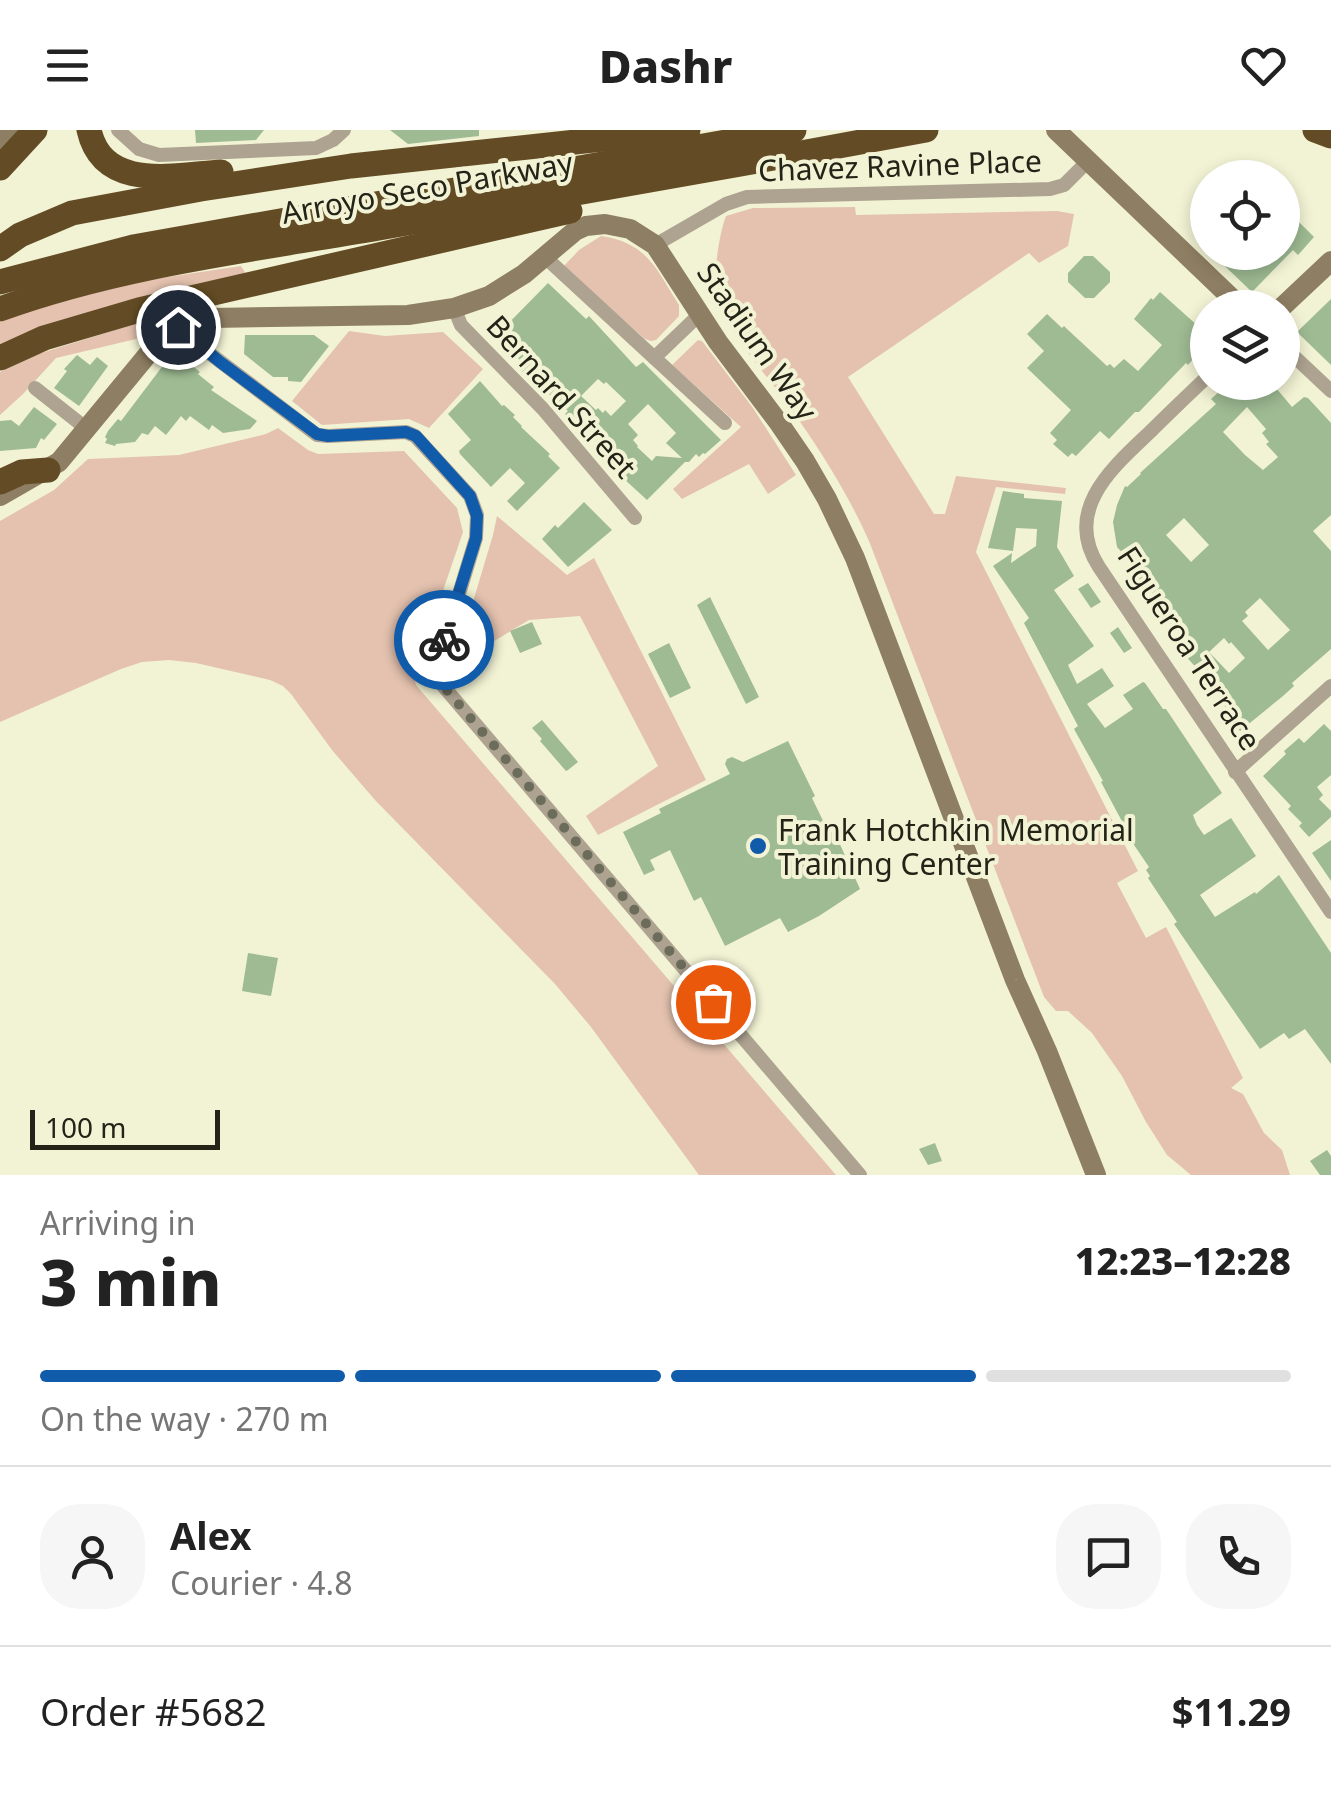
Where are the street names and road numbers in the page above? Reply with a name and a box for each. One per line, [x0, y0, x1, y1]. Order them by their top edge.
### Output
street label: Chavez Ravine Place [757, 140, 1043, 190]
street label: Arroyo Seco Parkway [278, 141, 576, 233]
street label: Stadium Way [688, 254, 828, 429]
street label: Bernard Street [478, 306, 646, 486]
street label: Figueroa Terrace [1109, 538, 1271, 758]

